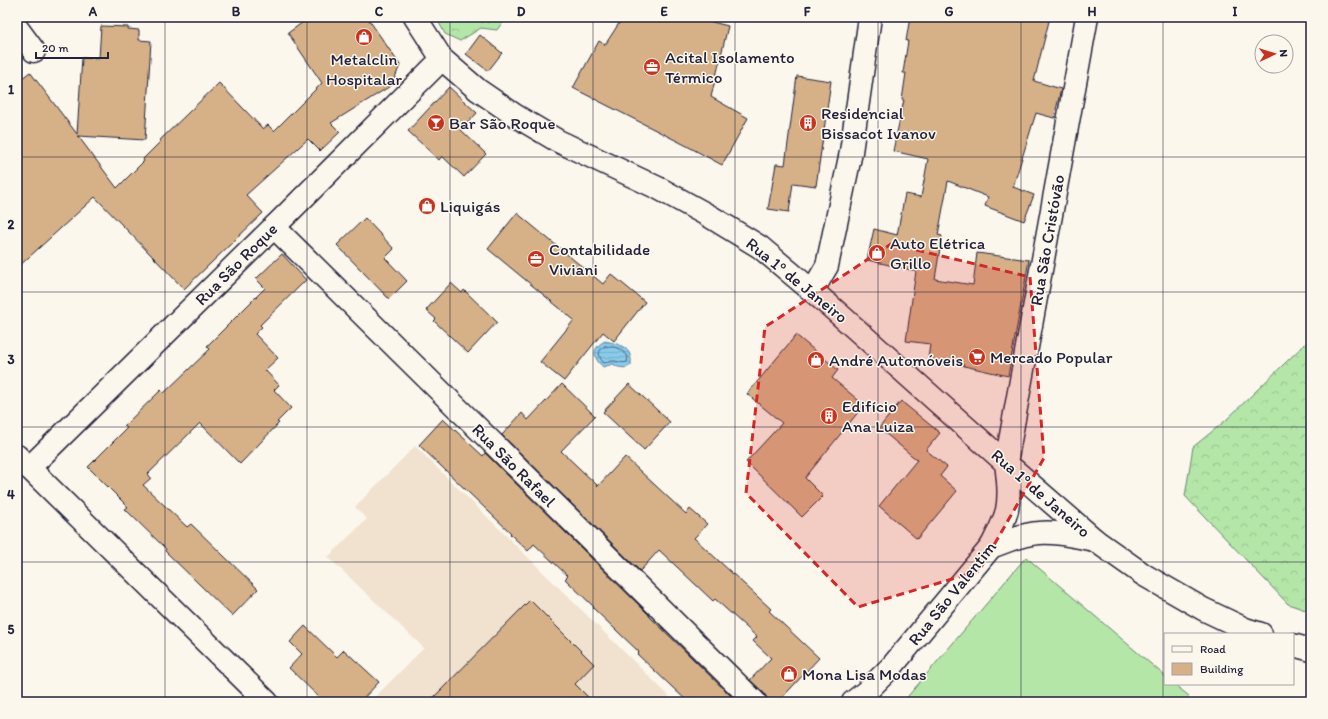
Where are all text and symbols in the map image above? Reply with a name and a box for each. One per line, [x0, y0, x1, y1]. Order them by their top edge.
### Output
text: A [88, 4, 98, 19]
text: B [232, 4, 241, 19]
text: C [375, 4, 384, 19]
text: D [517, 4, 526, 19]
text: E [660, 4, 668, 19]
text: F [804, 4, 811, 19]
text: G [945, 4, 954, 19]
text: H [1088, 4, 1097, 19]
text: I [1233, 4, 1238, 19]
shop icon: Metalclin Hospitalar [354, 27, 374, 47]
scale bar [36, 34, 108, 60]
north arrow [1254, 34, 1294, 74]
text: 20 m [42, 41, 69, 55]
place label: Acital Isolamento Térmico [665, 47, 795, 87]
place label: Metalclin Hospitalar [326, 49, 403, 89]
text: N [1277, 49, 1290, 58]
office icon: Acital Isolamento Térmico [642, 57, 662, 77]
text: 1 [8, 82, 14, 97]
place label: Residencial Bissacot Ivanov [821, 103, 936, 143]
bar icon: Bar São Roque [426, 113, 446, 133]
place label: Bar São Roque [449, 113, 556, 133]
building icon: Residencial Bissacot Ivanov [798, 113, 818, 133]
street label: Rua São Cristóvão [1026, 173, 1068, 307]
shop icon: Liquigás [417, 196, 437, 216]
place label: Liquigás [440, 196, 500, 216]
text: 2 [8, 217, 15, 232]
street label: Rua São Roque [191, 219, 281, 309]
street label: Rua 1º de Janeiro [742, 233, 852, 327]
place label: Auto Elétrica Grillo [890, 233, 985, 273]
place label: Contabilidade Viviani [549, 239, 650, 279]
shop icon: Auto Elétrica Grillo [867, 243, 887, 263]
office icon: Contabilidade Viviani [526, 249, 546, 269]
supermarket icon: Mercado Popular [967, 347, 987, 367]
place label: Mercado Popular [990, 347, 1113, 367]
shop icon: André Automóveis [806, 350, 826, 370]
place label: André Automóveis [829, 350, 963, 370]
text: 3 [7, 352, 15, 367]
place label: Edifício Ana Luiza [842, 396, 914, 436]
building icon: Edifício Ana Luiza [819, 406, 839, 426]
street label: Rua São Rafael [468, 419, 560, 511]
street label: Rua 1º de Janeiro [987, 445, 1095, 541]
text: 4 [7, 487, 15, 502]
street label: Rua São Valentim [904, 537, 1000, 649]
text: 5 [8, 622, 15, 637]
legend [1164, 633, 1294, 685]
text: Road [1200, 642, 1226, 656]
text: Building [1200, 662, 1244, 676]
shop icon: Mona Lisa Modas [779, 664, 799, 684]
place label: Mona Lisa Modas [802, 664, 927, 684]

